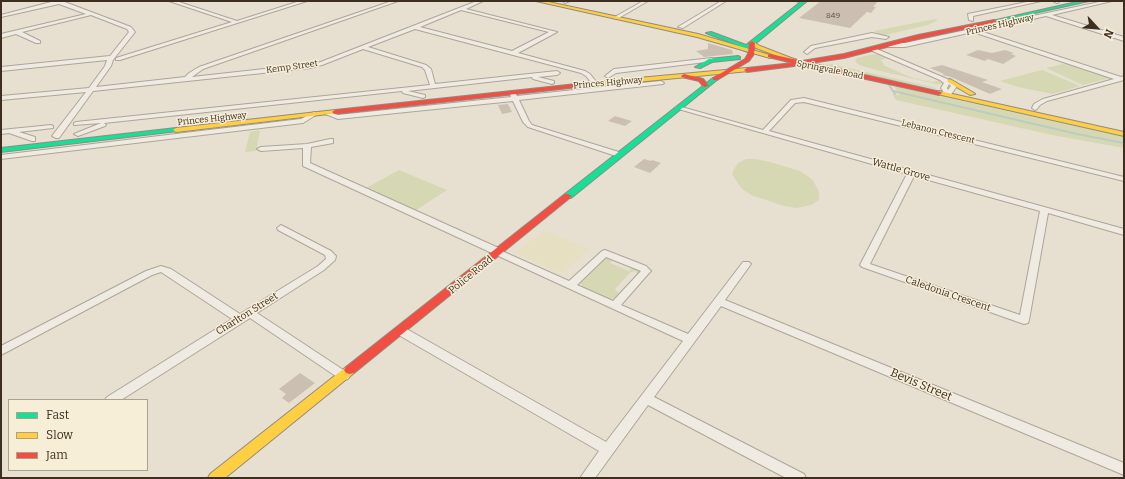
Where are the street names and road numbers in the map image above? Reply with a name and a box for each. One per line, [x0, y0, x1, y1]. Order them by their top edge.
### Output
street label: Princes Highway [965, 12, 1035, 38]
street label: Kemp Street [265, 58, 319, 76]
street label: Springvale Road [796, 58, 864, 82]
street label: Princes Highway [573, 75, 643, 91]
street label: Princes Highway [177, 110, 247, 128]
street label: Lebanon Crescent [900, 118, 976, 146]
street label: Wattle Grove [870, 156, 932, 184]
street label: Police Road [447, 254, 495, 296]
street label: Caledonia Crescent [904, 274, 992, 314]
street label: Charlton Street [214, 290, 280, 338]
street label: Bevis Street [888, 366, 954, 404]

